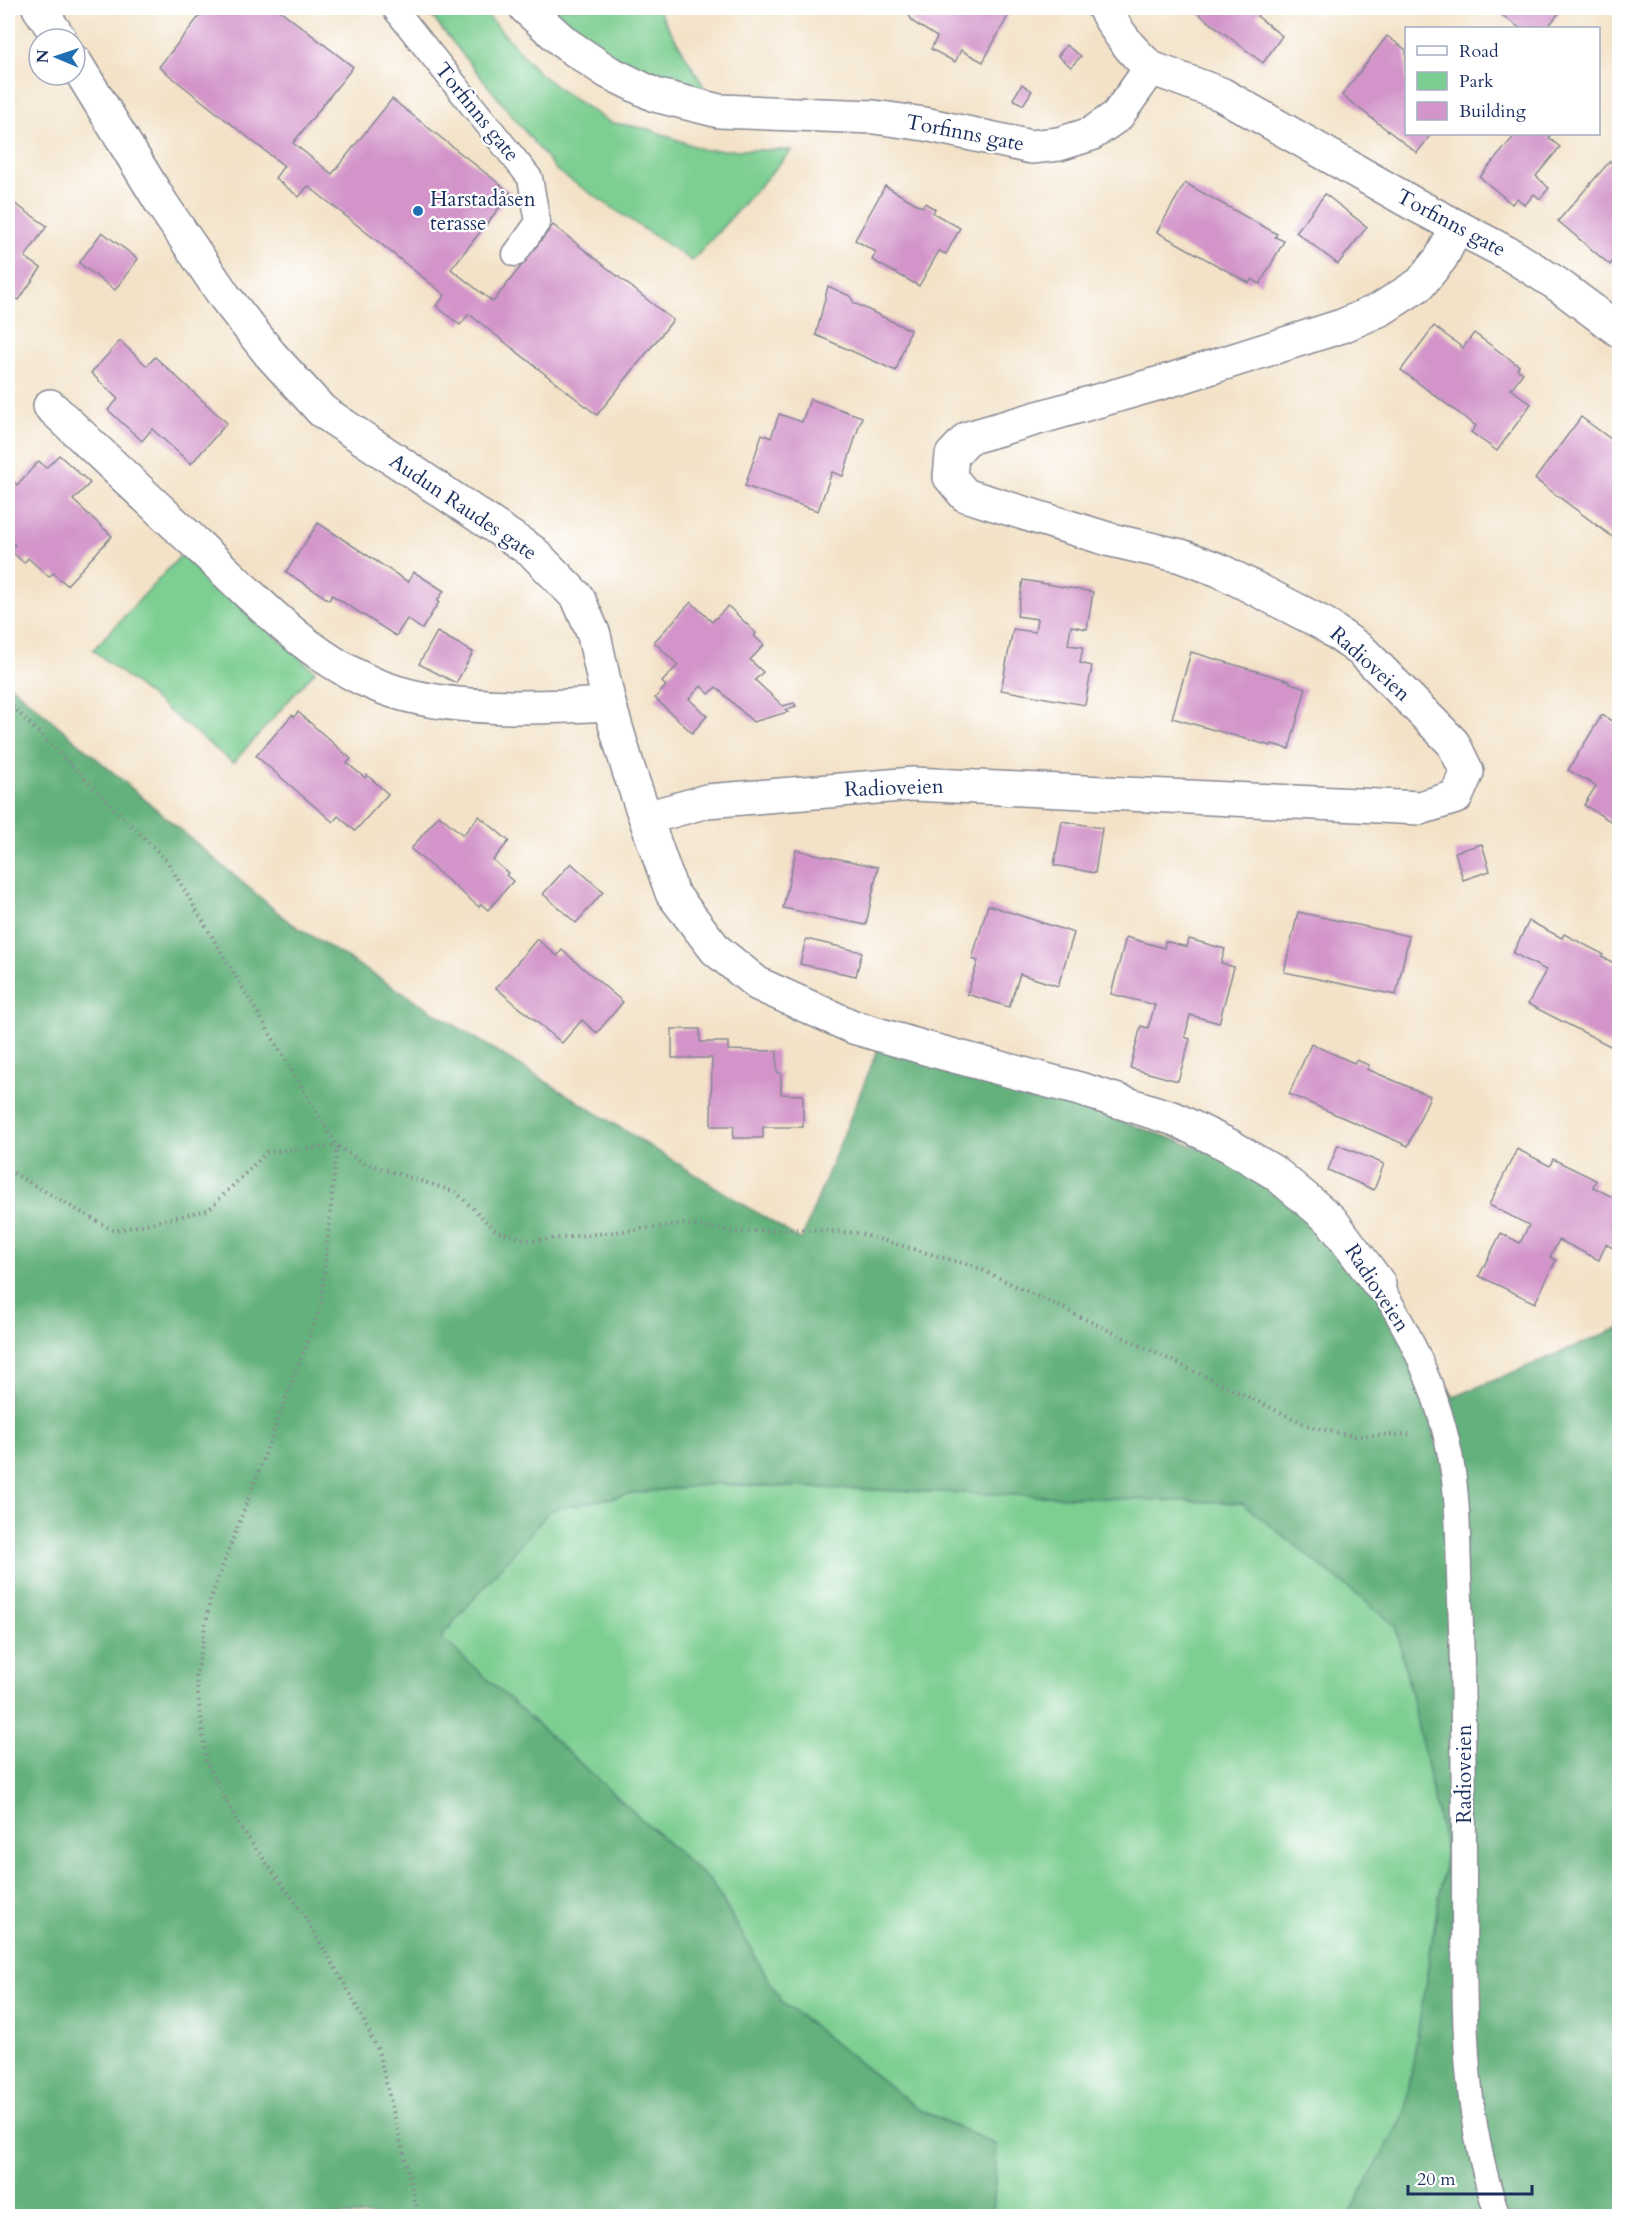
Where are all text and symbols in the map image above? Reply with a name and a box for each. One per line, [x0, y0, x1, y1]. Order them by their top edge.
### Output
north arrow [27, 27, 87, 87]
legend [1405, 27, 1600, 135]
text: Road [1459, 39, 1499, 64]
text: N [32, 49, 54, 64]
street label: Torfinns gate [428, 56, 526, 168]
text: Park [1459, 69, 1494, 94]
text: Building [1459, 99, 1527, 124]
street label: Torfinns gate [903, 107, 1027, 159]
street label: Torfinns gate [1391, 182, 1511, 264]
place label: Harstadåsen terasse [430, 185, 536, 238]
marker: Harstadåsen terasse [411, 204, 425, 218]
street label: Audun Raudes gate [383, 447, 543, 567]
street label: Radioveien [1323, 620, 1417, 708]
street label: Radioveien [844, 772, 944, 804]
street label: Radioveien [1338, 1238, 1416, 1338]
street label: Radioveien [1450, 1724, 1479, 1824]
scale bar [1408, 2158, 1532, 2196]
text: 20 m [1417, 2167, 1456, 2192]

